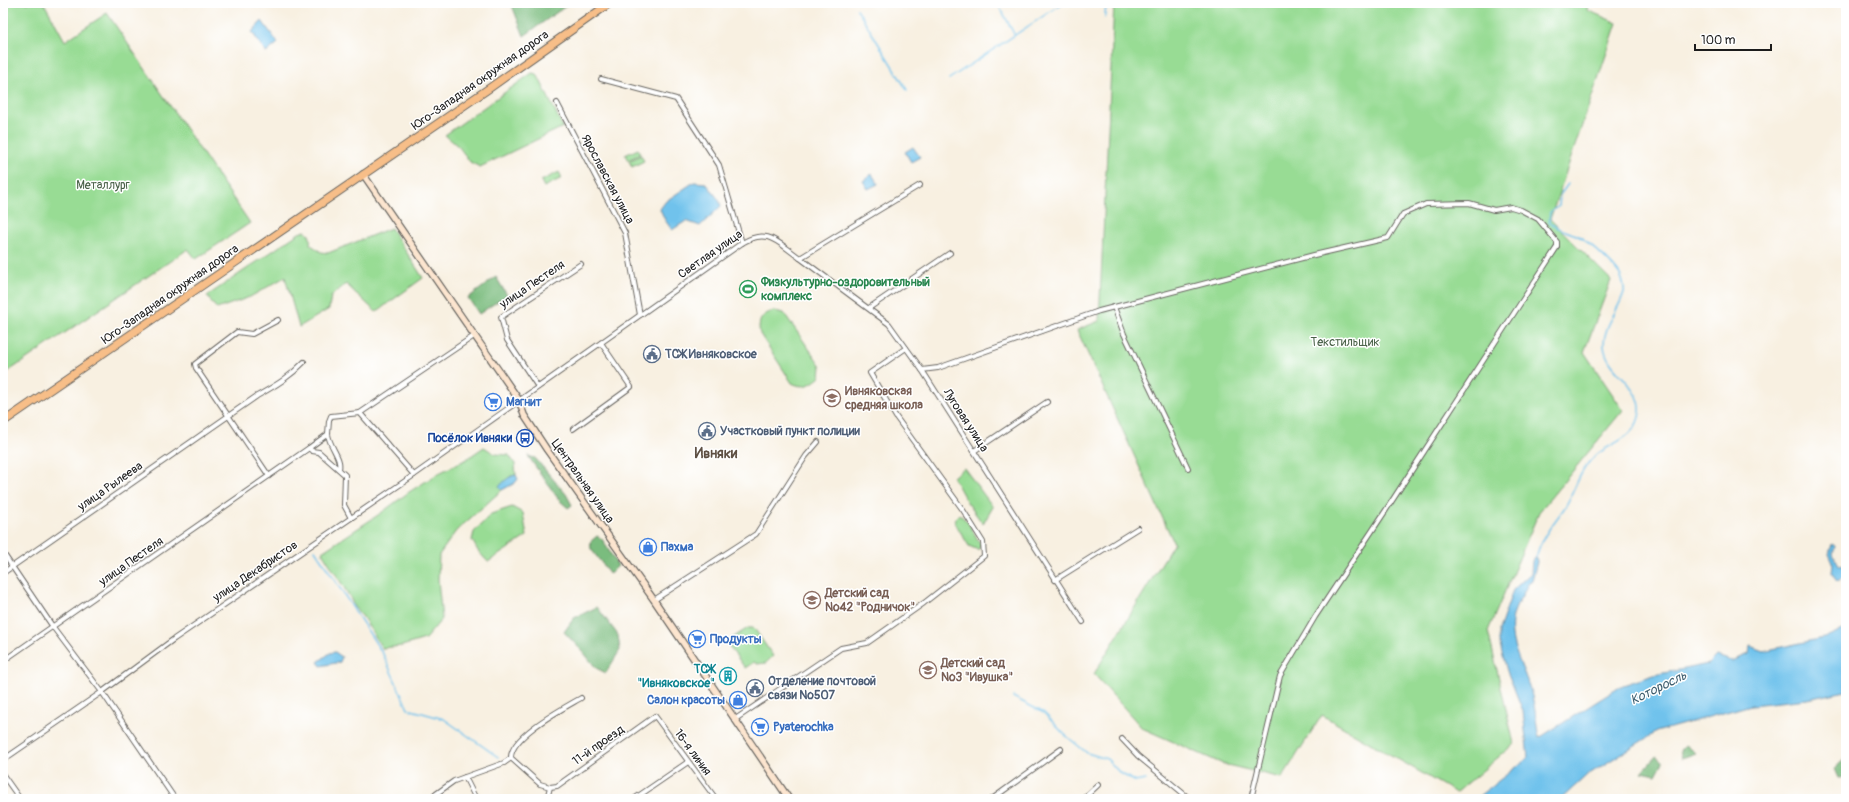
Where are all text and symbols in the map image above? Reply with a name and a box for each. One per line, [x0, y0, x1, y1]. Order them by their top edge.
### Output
scale bar [1695, 26, 1771, 52]
street label: Юго-Западная окружная дорога [409, 27, 552, 134]
text: 100 m [1701, 33, 1736, 48]
street label: Ярославская улица [578, 132, 638, 227]
park label: Металлург [76, 178, 130, 193]
street label: Светлая улица [675, 226, 746, 282]
street label: Юго-Западная окружная дорога [99, 241, 242, 348]
street label: улица Пестеля [496, 257, 568, 312]
place label: Физкультурно-оздоровительный комплекс [760, 275, 930, 304]
sports icon: Физкультурно-оздоровительный комплекс [738, 279, 758, 299]
park label: Текстильщик [1310, 335, 1380, 350]
public building icon: ТСЖ Ивняковское [642, 344, 662, 364]
place label: ТСЖ Ивняковское [664, 347, 758, 362]
place label: Ивняковская средняя школа [844, 384, 923, 413]
street label: Луговая улица [939, 385, 992, 455]
school or university icon: Ивняковская средняя школа [822, 388, 842, 408]
supermarket icon: Магнит [483, 392, 503, 412]
place label: Магнит [506, 395, 543, 410]
public building icon: Участковый пункт полиции [697, 421, 717, 441]
place label: Участковый пункт полиции [720, 424, 860, 439]
bus stop icon: Посёлок Ивняки [515, 428, 535, 448]
place label: Посёлок Ивняки [428, 431, 513, 446]
street label: Центральная улица [548, 436, 617, 527]
district label: Ивняки [695, 445, 738, 462]
street label: улица Рылеева [74, 458, 146, 515]
street label: улица Пестеля [95, 533, 167, 590]
street label: улица Декабристов [209, 537, 301, 606]
shop icon: Пахма [638, 537, 658, 557]
place label: Пахма [661, 540, 694, 555]
place label: Детский сад №42 "Родничок" [824, 586, 915, 615]
school or university icon: Детский сад №42 "Родничок" [802, 590, 822, 610]
supermarket icon: Продукты [687, 629, 707, 649]
place label: Продукты [710, 632, 762, 647]
place label: Детский сад №3 "Ивушка" [940, 656, 1013, 685]
school or university icon: Детский сад №3 "Ивушка" [918, 660, 938, 680]
place label: ТСЖ "Ивняковское" [637, 662, 717, 691]
building icon: ТСЖ "Ивняковское" [718, 666, 738, 686]
water label: Которосль [1628, 667, 1689, 708]
place label: Отделение почтовой связи №507 [767, 674, 876, 703]
public building icon: Отделение почтовой связи №507 [745, 678, 765, 698]
shop icon: Салон красоты [728, 690, 748, 710]
place label: Салон красоты [647, 693, 725, 708]
supermarket icon: Pyaterochka [750, 717, 770, 737]
place label: Pyaterochka [773, 720, 834, 735]
street label: 11-й проезд [569, 722, 628, 769]
street label: 16-я линия [671, 726, 715, 779]

